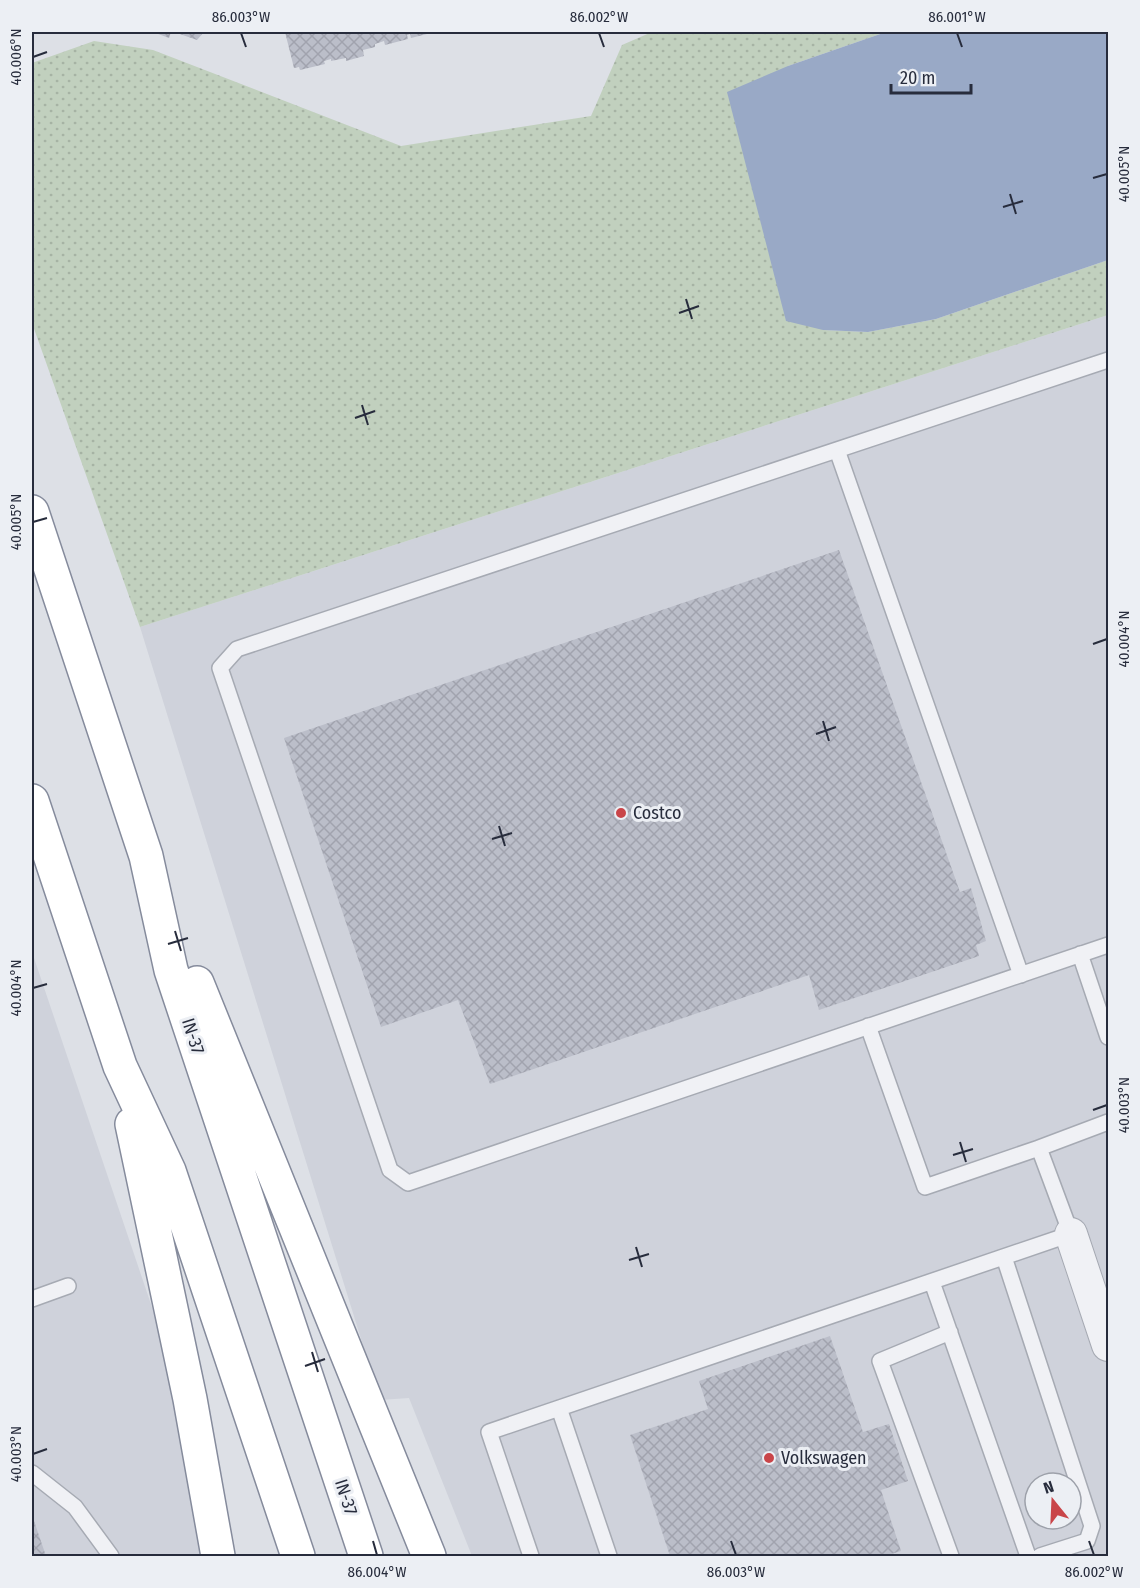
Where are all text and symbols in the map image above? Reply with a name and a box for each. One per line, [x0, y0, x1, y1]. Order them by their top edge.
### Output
text: 86.003°W [212, 8, 270, 26]
text: 86.002°W [570, 8, 628, 26]
text: 86.001°W [928, 8, 986, 26]
text: 40.006°N [7, 28, 25, 86]
scale bar [891, 57, 970, 95]
text: 20 m [900, 67, 935, 89]
text: 40.005°N [1115, 146, 1133, 202]
text: 40.005°N [7, 494, 25, 550]
text: 40.004°N [1115, 610, 1133, 668]
place label: Costco [633, 802, 681, 824]
marker: Costco [614, 806, 628, 820]
text: 40.004°N [7, 959, 25, 1017]
street label: IN-37 [177, 1015, 209, 1057]
text: 40.003°N [1115, 1077, 1133, 1133]
text: 40.003°N [7, 1426, 25, 1482]
place label: Volkswagen [781, 1447, 867, 1469]
marker: Volkswagen [762, 1451, 776, 1465]
north arrow [1023, 1471, 1083, 1531]
street label: IN-37 [330, 1476, 362, 1518]
text: N [1041, 1477, 1056, 1498]
text: 86.004°W [347, 1563, 407, 1581]
text: 86.003°W [707, 1563, 765, 1581]
text: 86.002°W [1065, 1563, 1123, 1581]

